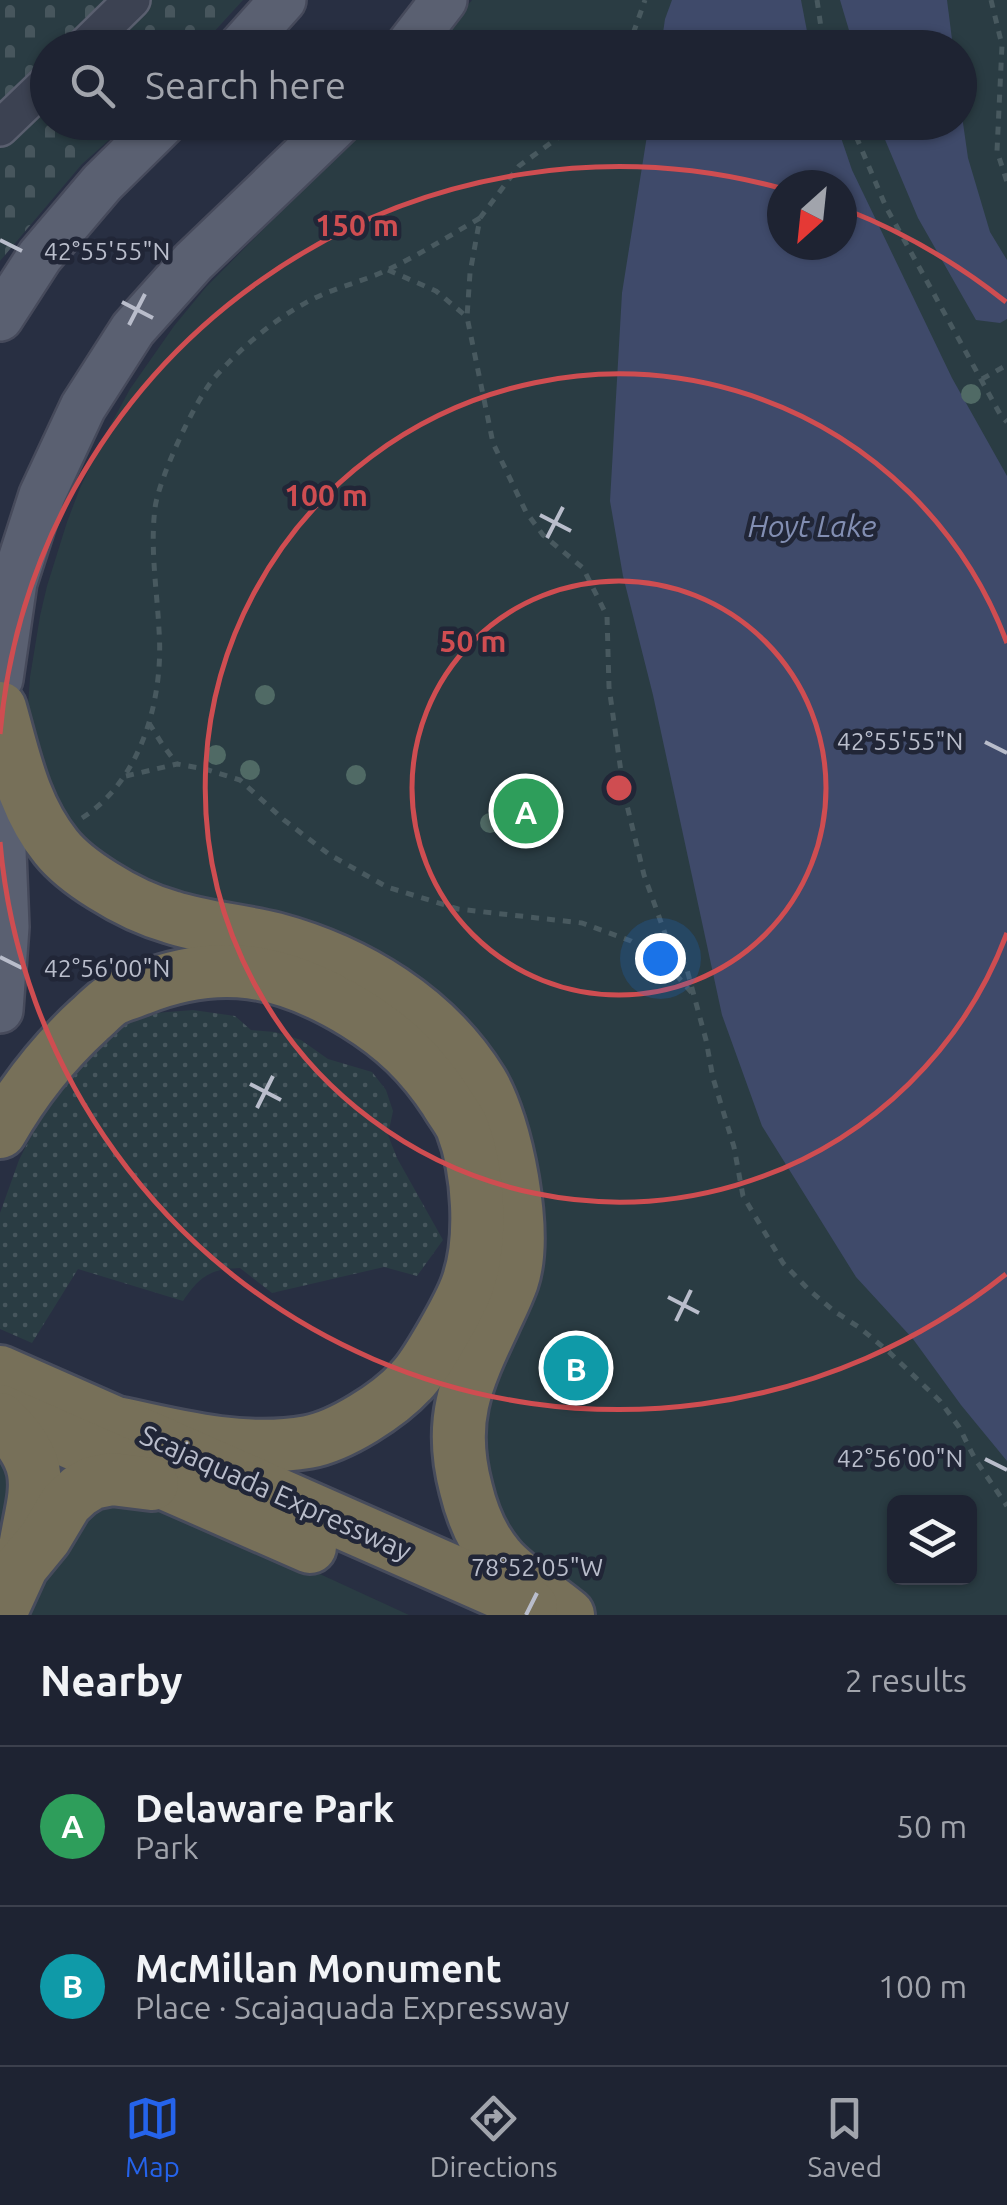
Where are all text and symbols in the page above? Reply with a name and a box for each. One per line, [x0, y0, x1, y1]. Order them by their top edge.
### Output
search box [30, 30, 977, 140]
icon: search [65, 58, 120, 113]
text: Search here [145, 64, 346, 106]
north arrow [767, 170, 857, 260]
text: 150 m [315, 208, 399, 242]
text: 42°55'55"N [44, 237, 170, 265]
text: 100 m [284, 478, 368, 512]
water label: Hoyt Lake [748, 509, 876, 543]
text: 50 m [440, 624, 506, 658]
text: 42°55'55"N [837, 727, 963, 755]
centre of rings [601, 770, 637, 806]
pin: A [494, 774, 558, 848]
your location [635, 933, 686, 984]
text: 42°56'00"N [44, 954, 170, 982]
pin: B [544, 1330, 608, 1406]
street label: Scajaquada Expressway [136, 1418, 416, 1566]
text: 42°56'00"N [837, 1444, 963, 1472]
map controls [887, 1495, 977, 1585]
button: layers [887, 1495, 977, 1585]
text: 78°52'05"W [471, 1553, 603, 1581]
text: Nearby [40, 1657, 183, 1704]
text: 2 results [845, 1662, 967, 1698]
text: Delaware Park [135, 1787, 394, 1829]
text: A [61, 1808, 84, 1844]
text: 50 m [896, 1808, 967, 1844]
text: Park [135, 1829, 199, 1865]
text: McMillan Monument [135, 1947, 502, 1989]
text: B [62, 1968, 83, 2004]
text: 100 m [878, 1968, 967, 2004]
text: Place · Scajaquada Expressway [135, 1989, 570, 2025]
tab: Map [125, 2091, 180, 2182]
tab: Directions [430, 2091, 558, 2182]
tab: Saved [808, 2091, 882, 2182]

